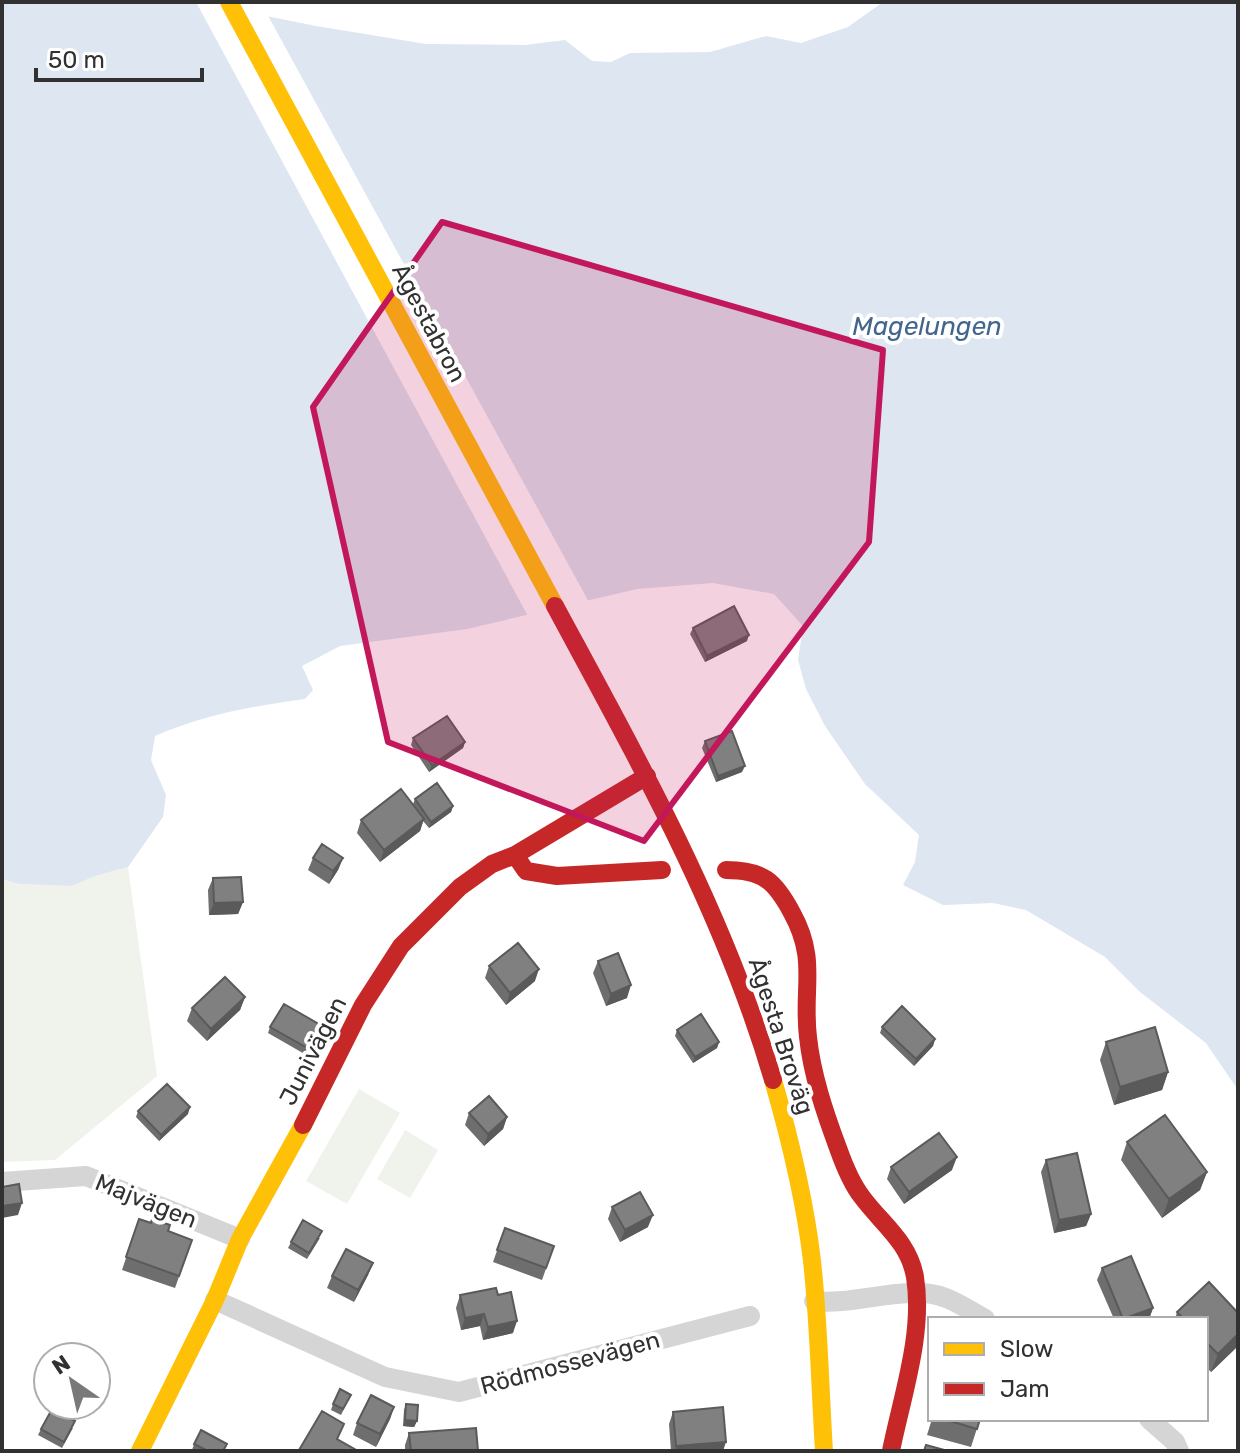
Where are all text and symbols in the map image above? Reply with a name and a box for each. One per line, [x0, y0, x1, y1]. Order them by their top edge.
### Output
scale bar [36, 32, 202, 82]
text: 50 m [48, 46, 105, 74]
street label: Ågestabron [386, 259, 472, 387]
water label: Magelungen [852, 311, 1002, 342]
street label: Ågesta Broväg [742, 954, 820, 1118]
street label: Junivägen [274, 992, 352, 1110]
street label: Majvägen [91, 1168, 201, 1234]
legend [928, 1317, 1208, 1421]
street label: Rödmossevägen [477, 1326, 663, 1400]
text: Slow [1000, 1335, 1053, 1363]
north arrow [32, 1341, 112, 1421]
text: N [47, 1349, 75, 1380]
text: Jam [1000, 1375, 1050, 1403]

